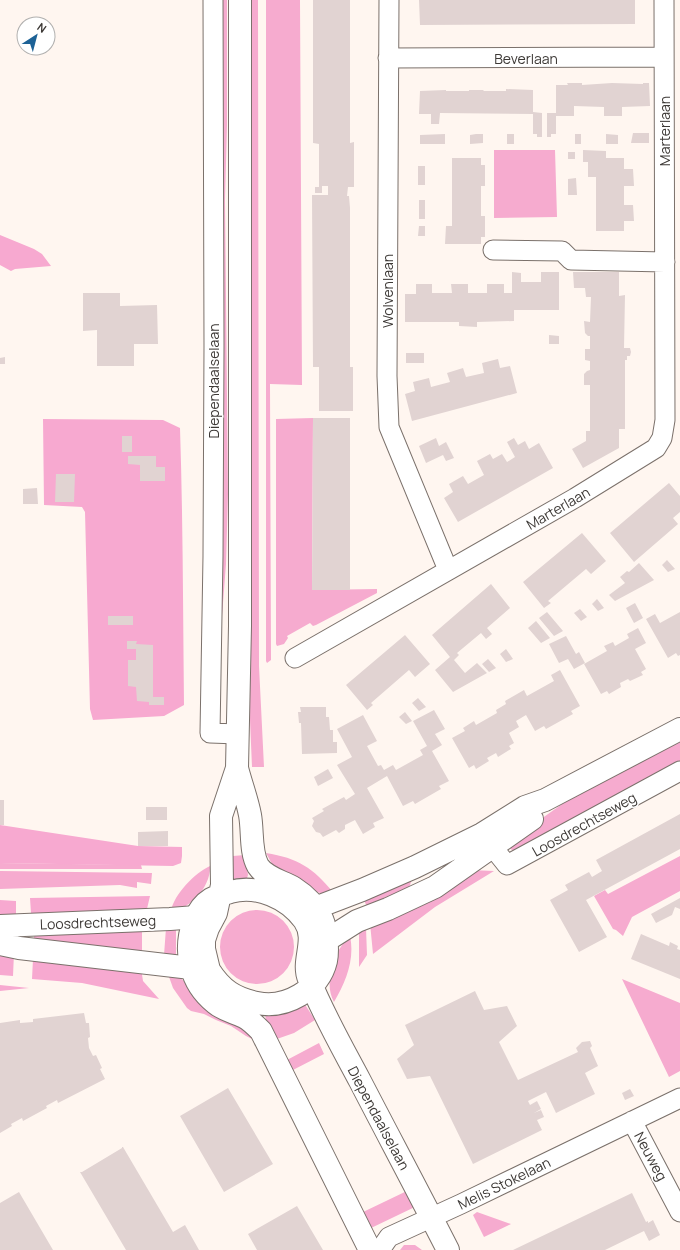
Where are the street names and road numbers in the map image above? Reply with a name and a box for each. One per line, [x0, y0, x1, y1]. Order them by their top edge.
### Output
street label: Beverlaan [494, 49, 558, 68]
street label: Marterlaan [655, 96, 674, 166]
street label: Wolvenlaan [378, 254, 397, 328]
street label: Diependaalselaan [204, 324, 223, 438]
street label: Marterlaan [523, 482, 593, 534]
street label: Loosdrechtseweg [529, 788, 639, 860]
street label: Loosdrechtseweg [40, 910, 156, 934]
street label: Diependaalselaan [344, 1063, 414, 1173]
street label: Neuweg [630, 1128, 672, 1184]
street label: Melis Stokelaan [454, 1152, 554, 1214]

